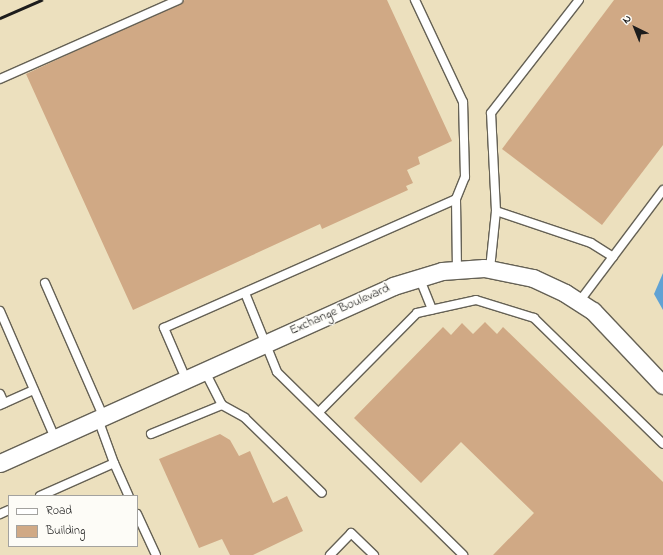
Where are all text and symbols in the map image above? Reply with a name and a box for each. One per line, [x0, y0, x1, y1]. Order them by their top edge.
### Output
north arrow [615, 8, 655, 48]
text: N [619, 11, 635, 28]
street label: Exchange Boulevard [288, 281, 392, 339]
legend [8, 495, 138, 547]
text: Road [46, 502, 72, 520]
text: Building [46, 522, 85, 540]

